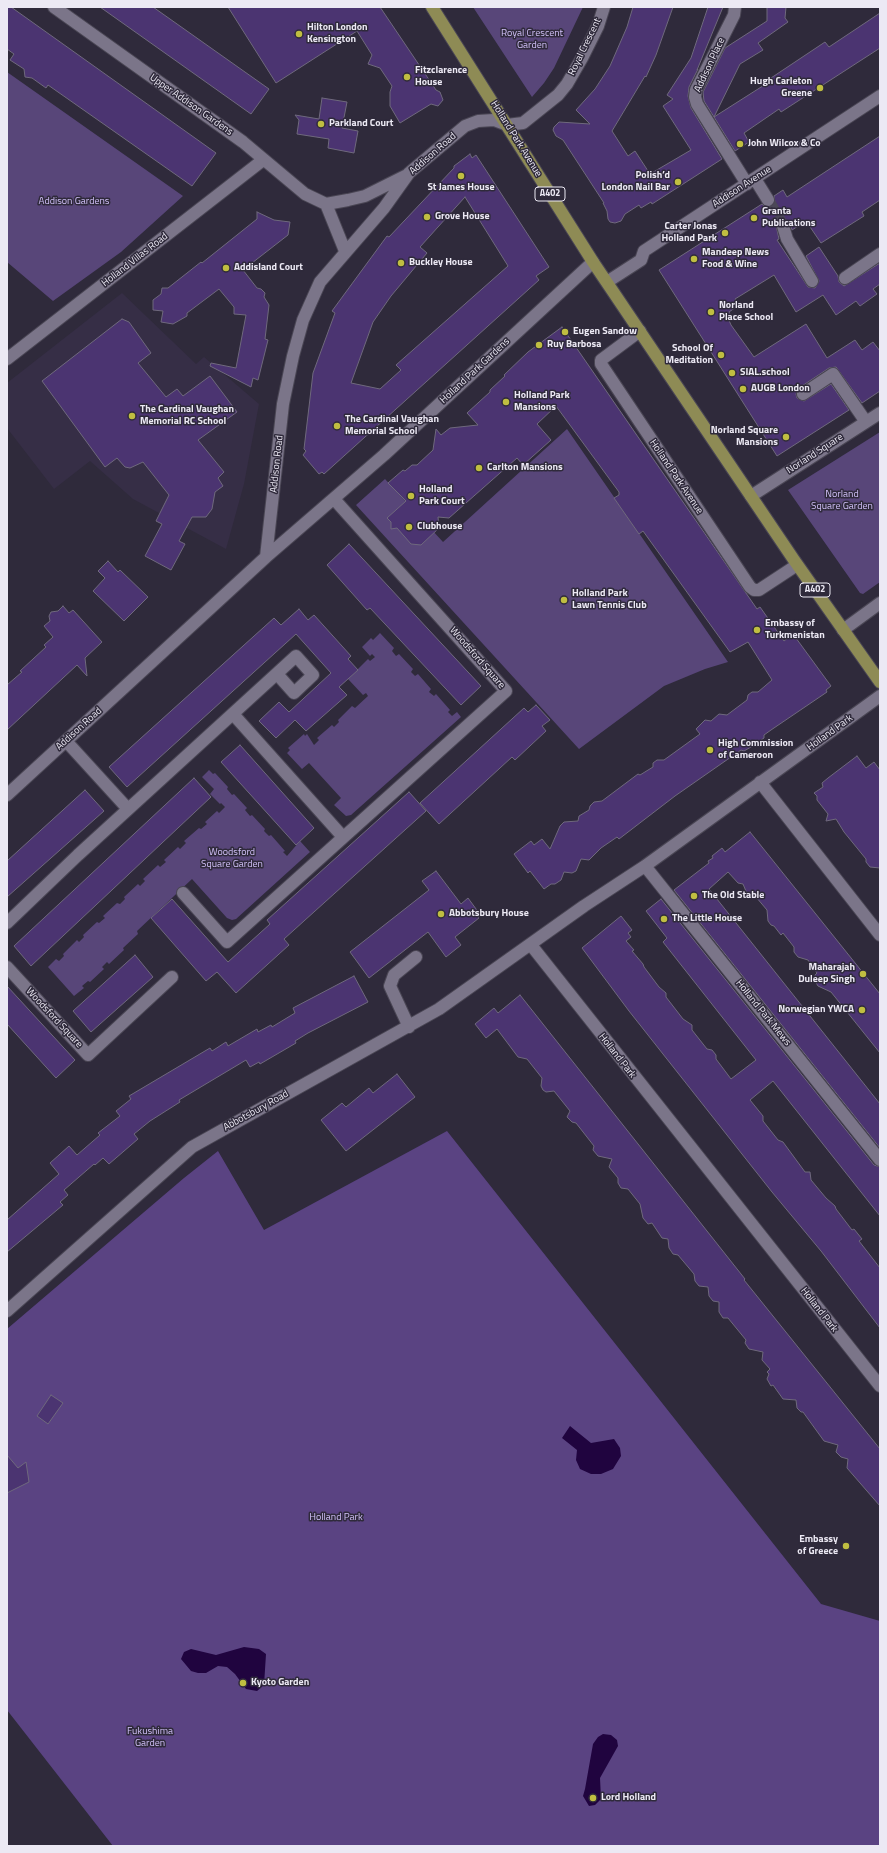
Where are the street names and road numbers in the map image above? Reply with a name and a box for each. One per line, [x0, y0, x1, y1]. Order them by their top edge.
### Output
street label: Royal Crescent [566, 16, 604, 78]
street label: Addison Place [692, 36, 728, 94]
street label: Upper Addison Gardens [147, 72, 235, 138]
street label: Holland Park Avenue [488, 99, 544, 179]
street label: Addison Road [407, 131, 459, 177]
street label: Addison Avenue [710, 164, 774, 210]
road number: A402 [535, 187, 565, 201]
street label: Holland Villas Road [100, 230, 170, 290]
street label: Holland Park Gardens [438, 336, 512, 406]
street label: Norland Square [784, 431, 846, 477]
street label: Addison Road [268, 435, 286, 493]
street label: Holland Park Avenue [647, 438, 705, 516]
road number: A402 [800, 583, 830, 597]
street label: Woodsford Square [447, 625, 507, 691]
street label: Addison Road [54, 705, 104, 753]
street label: Holland Park [805, 712, 855, 754]
street label: Holland Park Mews [733, 978, 793, 1048]
street label: Woodsford Square [23, 985, 85, 1051]
street label: Holland Park [596, 1031, 638, 1081]
street label: Abbotsbury Road [221, 1088, 291, 1134]
street label: Holland Park [798, 1285, 840, 1335]

